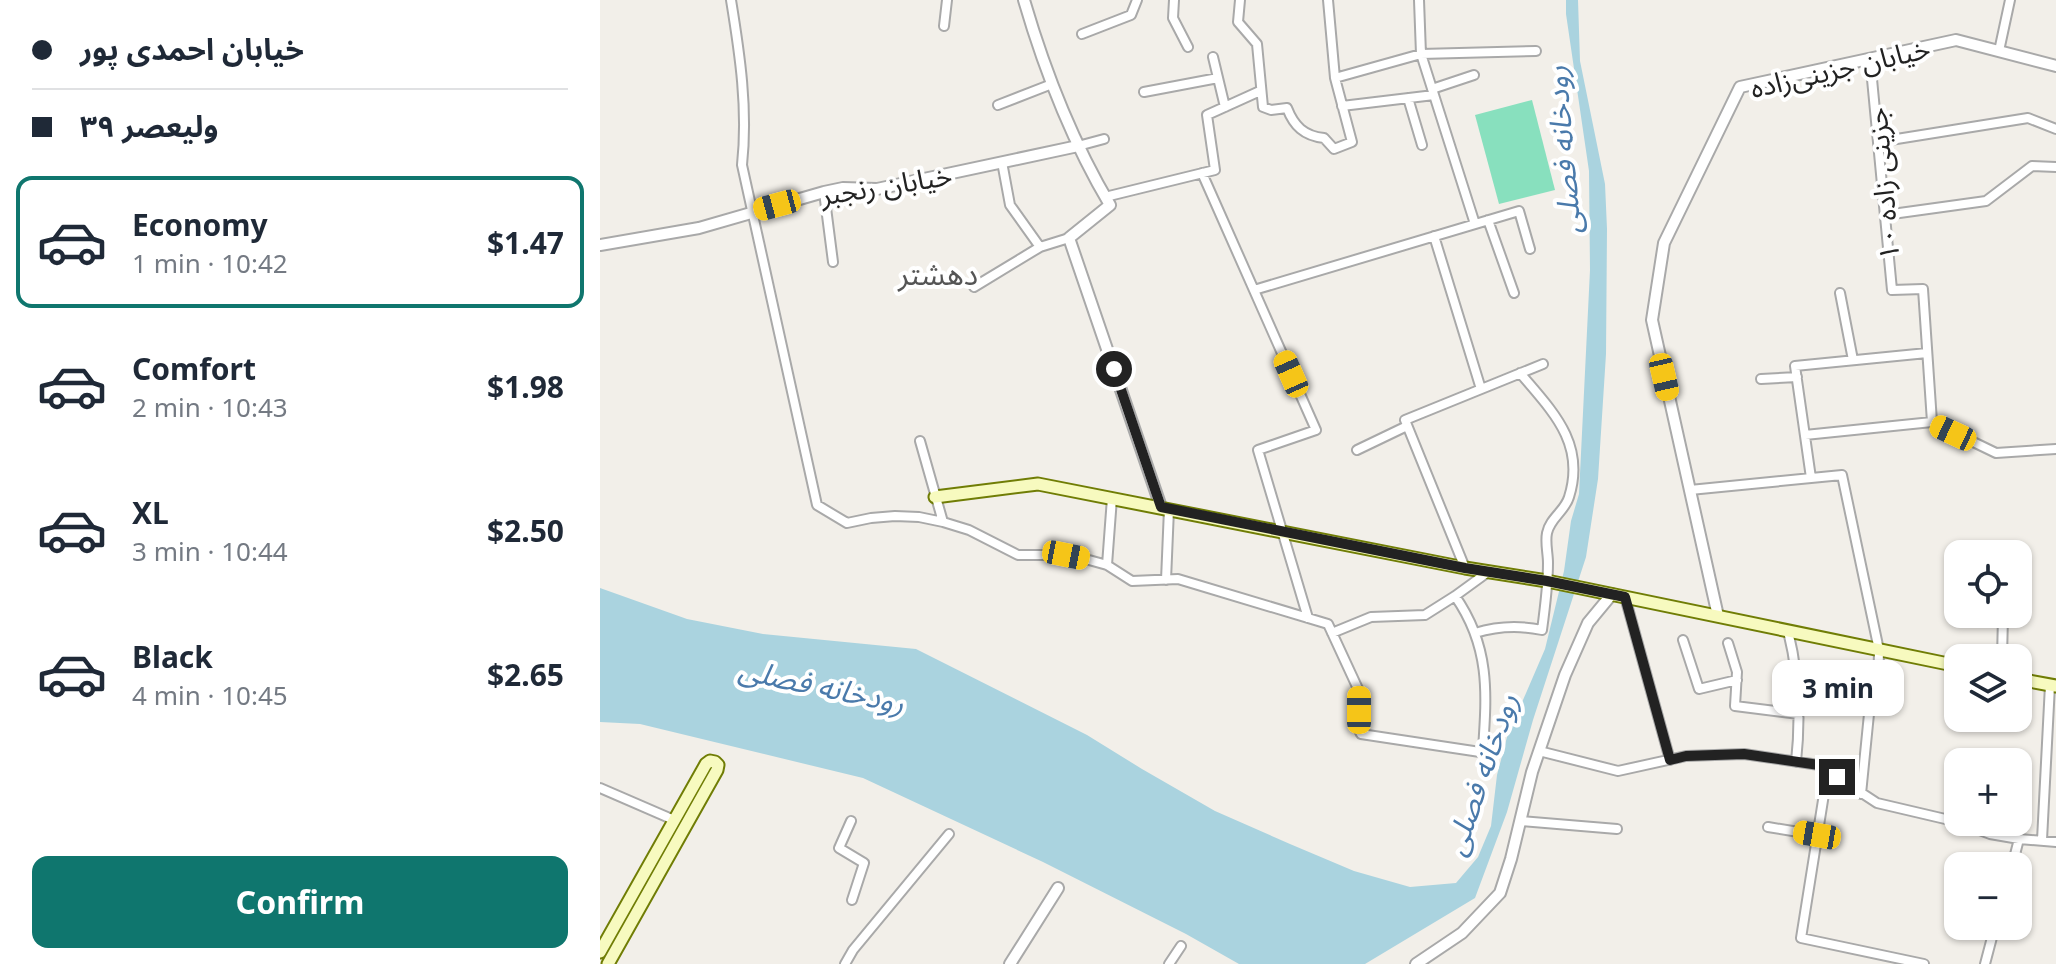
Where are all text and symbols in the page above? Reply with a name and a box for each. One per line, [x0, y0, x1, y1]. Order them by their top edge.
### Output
text: خیابان احمدی پور [80, 28, 304, 69]
street label: خیابان جزینی‌زاده [1746, 28, 1934, 106]
water label: رودخانه فصلی [1534, 64, 1590, 236]
text: ولیعصر ۳۹ [80, 105, 218, 146]
street label: جزینی زاده ۱۰ [1856, 106, 1908, 262]
street label: خیابان رنجبر [816, 155, 955, 213]
car [751, 187, 803, 223]
text: Economy [132, 204, 268, 245]
icon: car [36, 206, 108, 278]
text: $1.47 [487, 222, 564, 263]
text: 1 min · 10:42 [132, 245, 288, 281]
district label: دهشتر [897, 253, 978, 294]
car [1270, 347, 1312, 401]
text: Comfort [132, 348, 256, 389]
icon: car [36, 350, 108, 422]
route start [1096, 351, 1132, 387]
car [1647, 351, 1681, 403]
text: $1.98 [487, 366, 564, 407]
text: 2 min · 10:43 [132, 389, 288, 425]
car [1926, 412, 1980, 454]
text: XL [132, 492, 169, 533]
icon: car [36, 494, 108, 566]
text: $2.50 [487, 510, 564, 551]
text: 3 min · 10:44 [132, 533, 288, 569]
car [1040, 539, 1092, 571]
map controls [1944, 540, 2032, 940]
button: locate [1944, 540, 2032, 628]
text: Black [132, 636, 213, 677]
icon: car [36, 638, 108, 710]
button: layers [1944, 644, 2032, 732]
water label: رودخانه فصلی [735, 647, 909, 723]
text: $2.65 [487, 654, 564, 695]
callout: 3 min [1771, 661, 1903, 717]
text: 3 min [1802, 670, 1874, 706]
text: 4 min · 10:45 [132, 677, 288, 713]
car [1347, 686, 1371, 734]
water label: رودخانه فصلی [1433, 688, 1527, 860]
button: + [1944, 748, 2032, 836]
route end [1819, 759, 1855, 795]
car [1791, 819, 1843, 851]
button: − [1944, 852, 2032, 940]
button: Confirm [32, 856, 568, 948]

